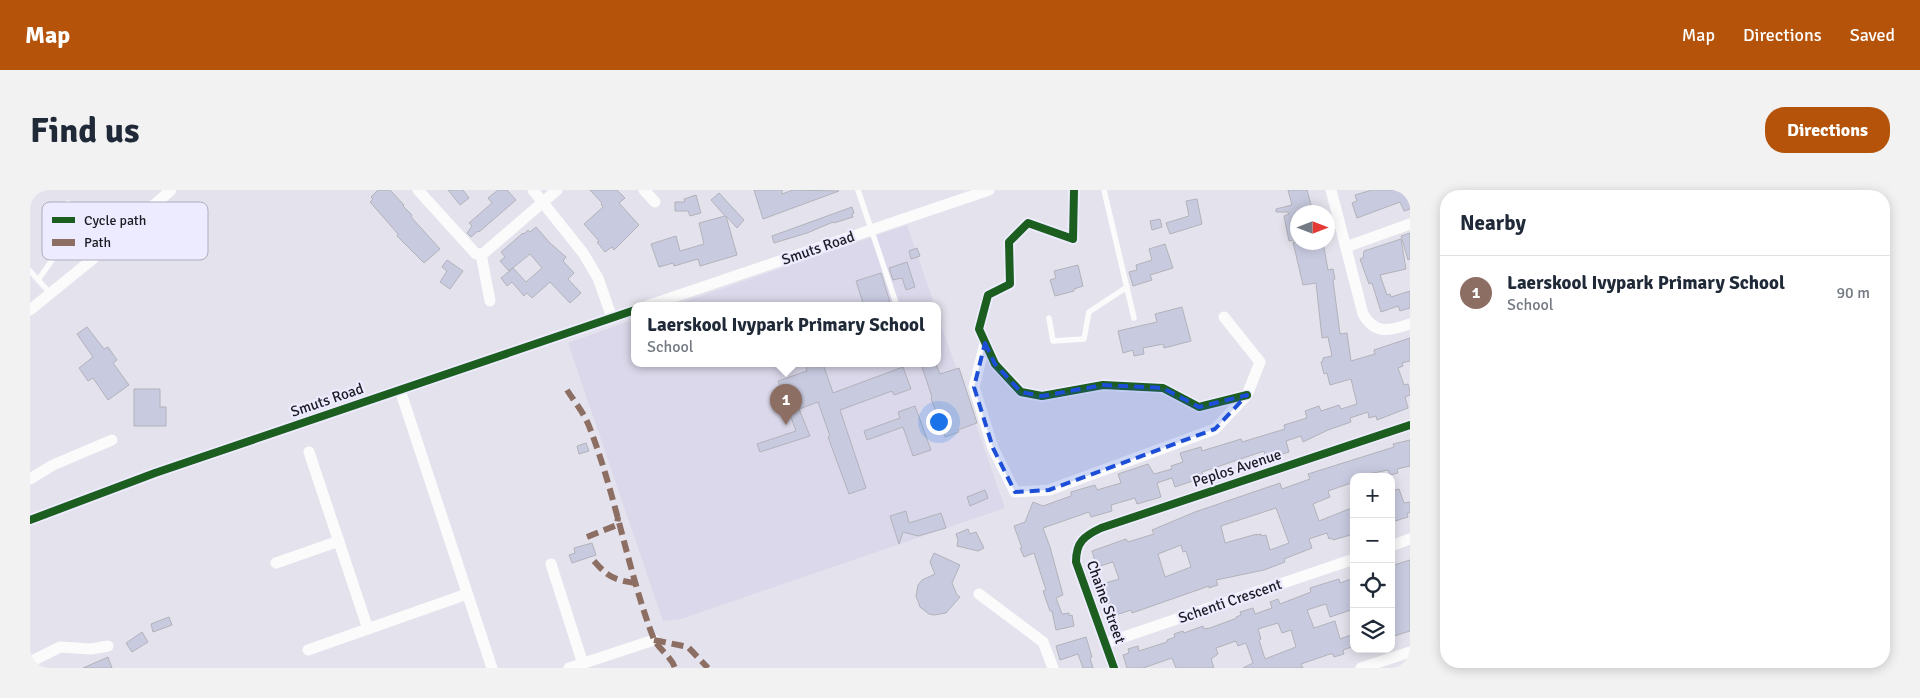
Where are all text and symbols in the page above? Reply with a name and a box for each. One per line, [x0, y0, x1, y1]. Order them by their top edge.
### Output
text: Map [25, 20, 70, 50]
text: Map [1682, 24, 1715, 46]
text: Directions [1743, 24, 1822, 46]
text: Saved [1850, 24, 1895, 46]
button: Directions [1765, 107, 1890, 153]
text: Find us [30, 109, 140, 152]
legend [42, 202, 208, 260]
north arrow [1290, 205, 1335, 250]
text: Nearby [1460, 210, 1526, 236]
text: Cycle path [84, 212, 146, 229]
street label: Smuts Road [779, 227, 857, 269]
text: Path [84, 234, 111, 251]
text: Laerskool Ivypark Primary School [1507, 271, 1785, 295]
text: 1 [1472, 283, 1480, 303]
text: 90 m [1836, 283, 1870, 303]
text: School [1507, 295, 1553, 315]
popup [631, 302, 941, 367]
text: Laerskool Ivypark Primary School [647, 313, 925, 337]
text: School [647, 337, 694, 357]
street label: Smuts Road [288, 379, 366, 421]
pin: 1 [770, 384, 802, 425]
your location [926, 409, 952, 435]
street label: Peplos Avenue [1190, 445, 1284, 491]
map controls [1350, 473, 1395, 653]
button: + [1350, 473, 1395, 518]
button: − [1350, 518, 1395, 563]
street label: Chaine Street [1083, 558, 1129, 646]
button: locate [1350, 563, 1395, 608]
street label: Schenti Crescent [1176, 575, 1284, 627]
button: layers [1350, 608, 1395, 653]

